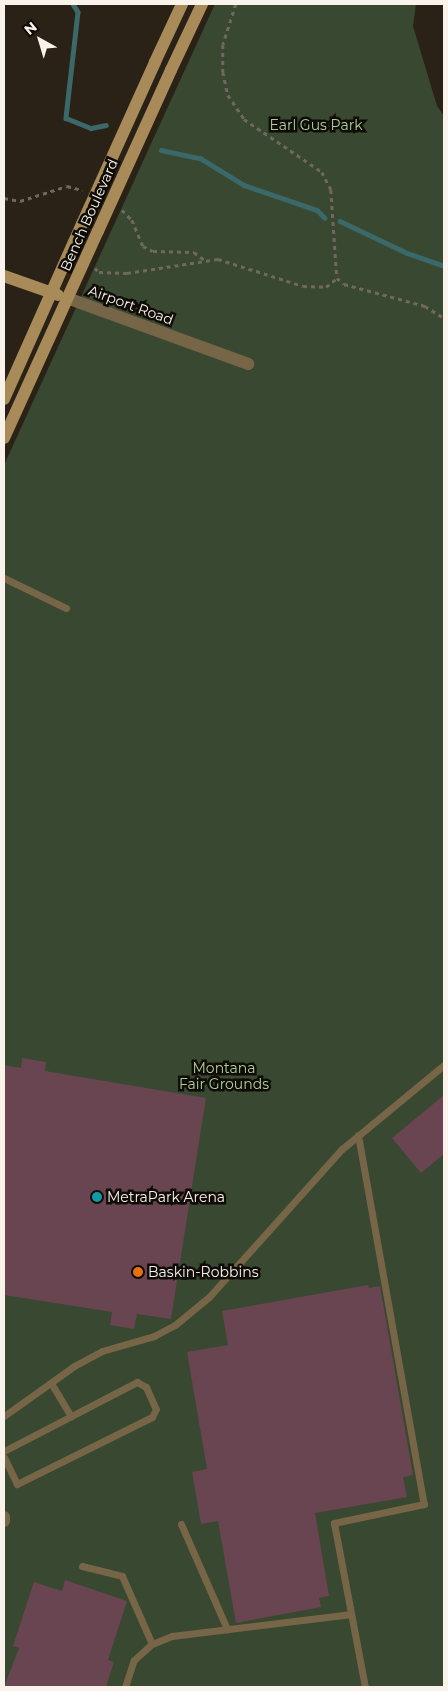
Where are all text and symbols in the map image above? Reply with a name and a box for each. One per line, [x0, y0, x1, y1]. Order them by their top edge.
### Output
north arrow [15, 15, 65, 65]
text: N [21, 18, 41, 39]
park label: Earl Gus Park [269, 117, 363, 133]
street label: Bench Boulevard [57, 156, 121, 274]
street label: Airport Road [86, 282, 176, 328]
park label: Montana Fair Grounds [179, 1060, 269, 1092]
place label: MetraPark Arena [107, 1189, 225, 1205]
marker: MetraPark Arena [91, 1191, 103, 1203]
place label: Baskin-Robbins [148, 1264, 259, 1280]
marker: Baskin-Robbins [132, 1266, 144, 1278]

